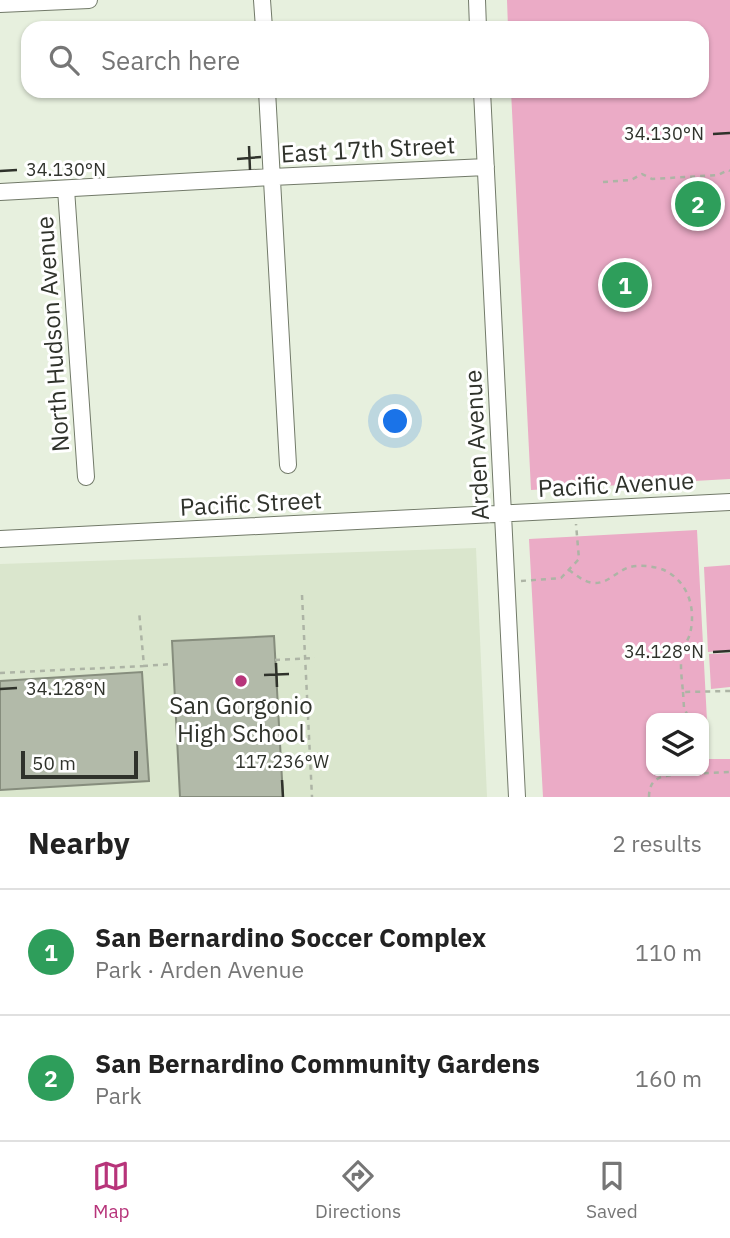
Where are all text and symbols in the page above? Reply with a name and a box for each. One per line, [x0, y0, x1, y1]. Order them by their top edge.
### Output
search box [21, 21, 709, 98]
icon: search [45, 41, 83, 79]
text: Search here [101, 43, 240, 77]
text: 34.130°N [624, 122, 704, 145]
street label: East 17th Street [280, 128, 456, 170]
text: 34.130°N [26, 158, 106, 181]
pin: 2 [675, 178, 721, 230]
street label: North Hudson Avenue [28, 215, 76, 453]
pin: 1 [602, 259, 648, 311]
street label: Arden Avenue [456, 369, 496, 521]
your location [378, 404, 412, 438]
street label: Pacific Avenue [537, 464, 695, 504]
street label: Pacific Street [179, 483, 323, 523]
text: 34.128°N [624, 640, 704, 663]
marker: San Gorgonio High School [233, 673, 249, 689]
text: 34.128°N [26, 677, 106, 700]
place label: San Gorgonio High School [169, 689, 313, 749]
map controls [646, 713, 709, 776]
button: layers [646, 713, 709, 776]
scale bar [21, 748, 138, 780]
text: 117.236°W [235, 750, 329, 773]
text: 50 m [32, 751, 76, 775]
text: Nearby [28, 823, 130, 862]
text: 2 results [612, 828, 702, 858]
text: San Bernardino Soccer Complex [95, 920, 486, 954]
text: 1 [44, 937, 58, 967]
text: 110 m [635, 937, 702, 967]
text: Park · Arden Avenue [95, 954, 304, 984]
text: San Bernardino Community Gardens [95, 1046, 540, 1080]
text: 2 [44, 1063, 58, 1093]
text: 160 m [635, 1063, 702, 1093]
text: Park [95, 1080, 142, 1110]
tab: Map [92, 1157, 130, 1223]
tab: Directions [315, 1157, 401, 1223]
tab: Saved [586, 1157, 638, 1223]

